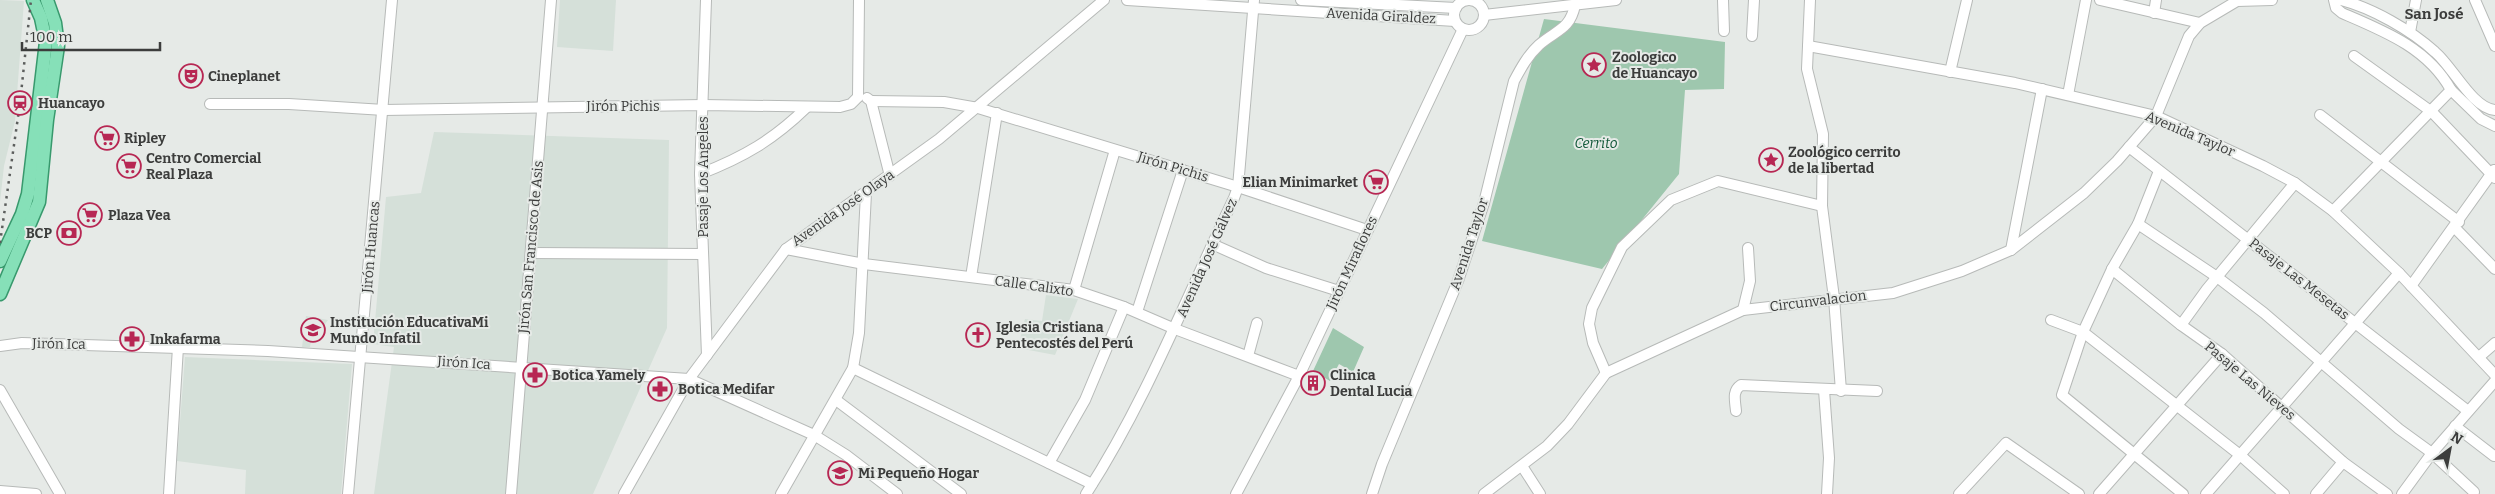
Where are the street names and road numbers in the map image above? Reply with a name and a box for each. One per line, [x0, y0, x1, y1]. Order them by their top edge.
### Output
street label: Avenida Giraldez [1325, 5, 1437, 27]
street label: Jirón Pichis [585, 98, 660, 115]
street label: Avenida Taylor [2143, 107, 2237, 161]
street label: Pasaje Los Angeles [695, 116, 712, 238]
street label: Jirón Pichis [1135, 148, 1211, 186]
street label: Jirón San Francisco de Asis [515, 160, 547, 335]
street label: Avenida José Olaya [788, 166, 898, 250]
street label: Avenida José Gálvez [1173, 196, 1241, 320]
street label: Avenida Taylor [1446, 196, 1492, 292]
street label: Jirón Huancas [358, 200, 383, 295]
street label: Jirón Miraflores [1322, 213, 1381, 314]
street label: Pasaje Las Mesetas [2246, 235, 2352, 323]
street label: Calle Calixto [993, 272, 1075, 300]
street label: Circunvalacion [1769, 287, 1867, 315]
street label: Jirón Ica [31, 335, 86, 353]
street label: Pasaje Las Nieves [2201, 338, 2299, 424]
street label: Jirón Ica [436, 353, 492, 373]

